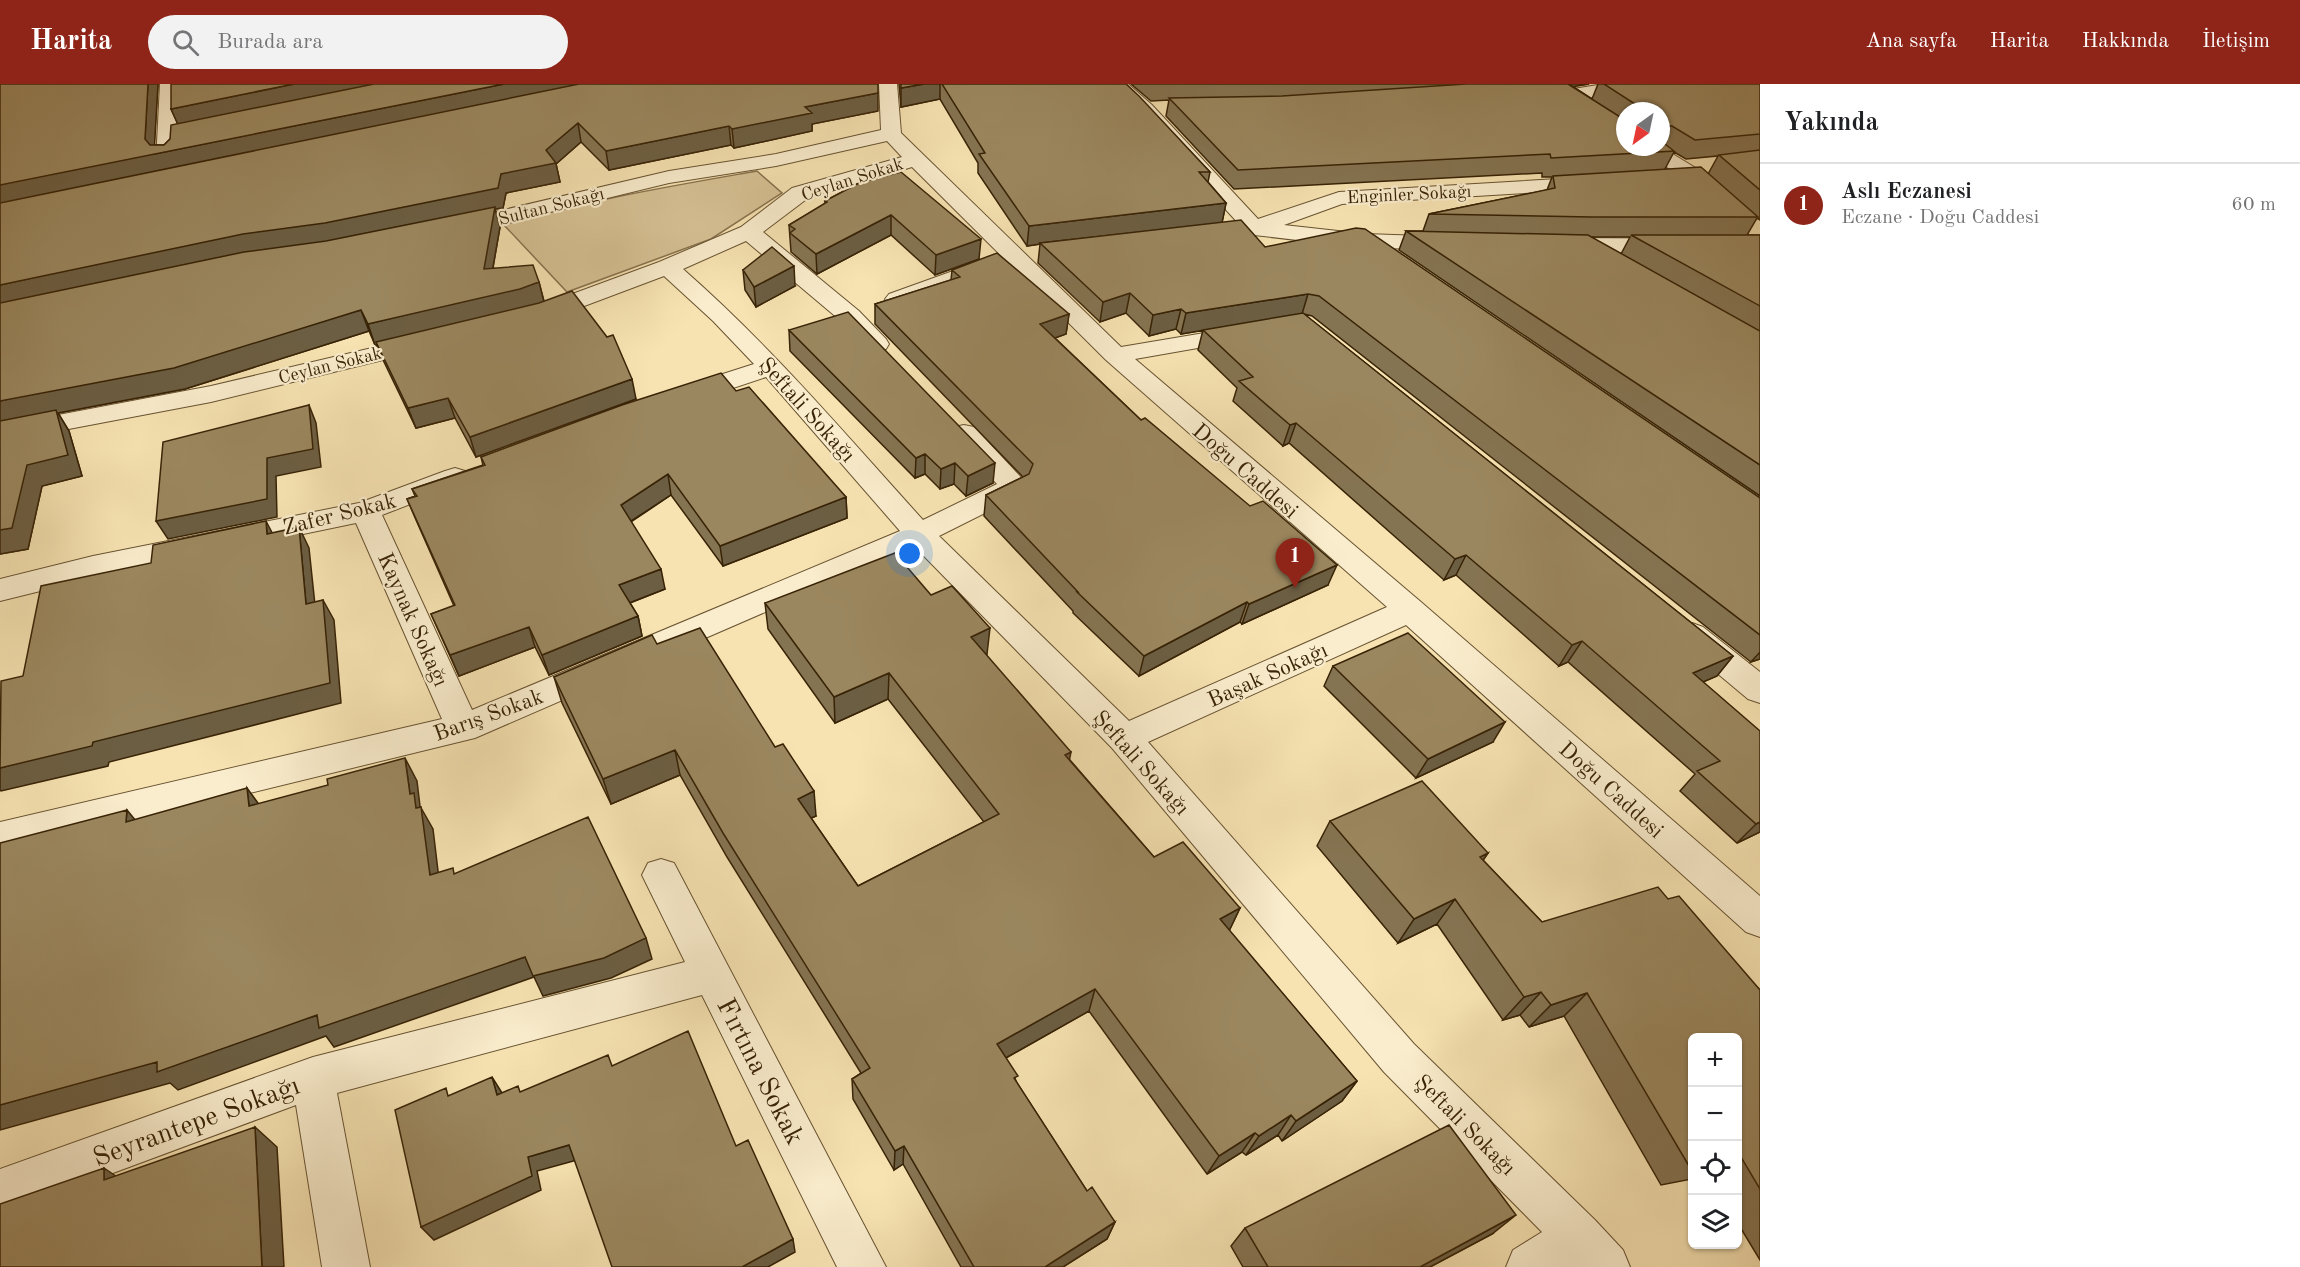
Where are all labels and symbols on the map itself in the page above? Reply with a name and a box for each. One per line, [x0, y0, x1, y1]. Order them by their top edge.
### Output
north arrow [1616, 102, 1670, 156]
street label: Ceylan Sokak [799, 155, 906, 205]
street label: Enginler Sokağı [1346, 183, 1472, 207]
street label: Sultan Sokağı [496, 185, 606, 229]
street label: Ceylan Sokak [277, 344, 384, 388]
street label: Şeftali Sokağı [754, 354, 859, 467]
street label: Doğu Caddesi [1188, 420, 1302, 523]
street label: Zafer Sokak [281, 490, 398, 540]
pin: 1 [1276, 538, 1314, 588]
your location [895, 539, 924, 568]
street label: Kaynak Sokağı [373, 550, 451, 690]
street label: Başak Sokağı [1205, 640, 1331, 712]
street label: Barış Sokak [431, 686, 546, 746]
street label: Şeftali Sokağı [1088, 707, 1193, 820]
street label: Doğu Caddesi [1554, 738, 1667, 843]
street label: Fırtına Sokak [711, 994, 808, 1149]
street label: Şeftali Sokağı [1410, 1071, 1519, 1180]
street label: Seyrantepe Sokağı [90, 1072, 303, 1172]

